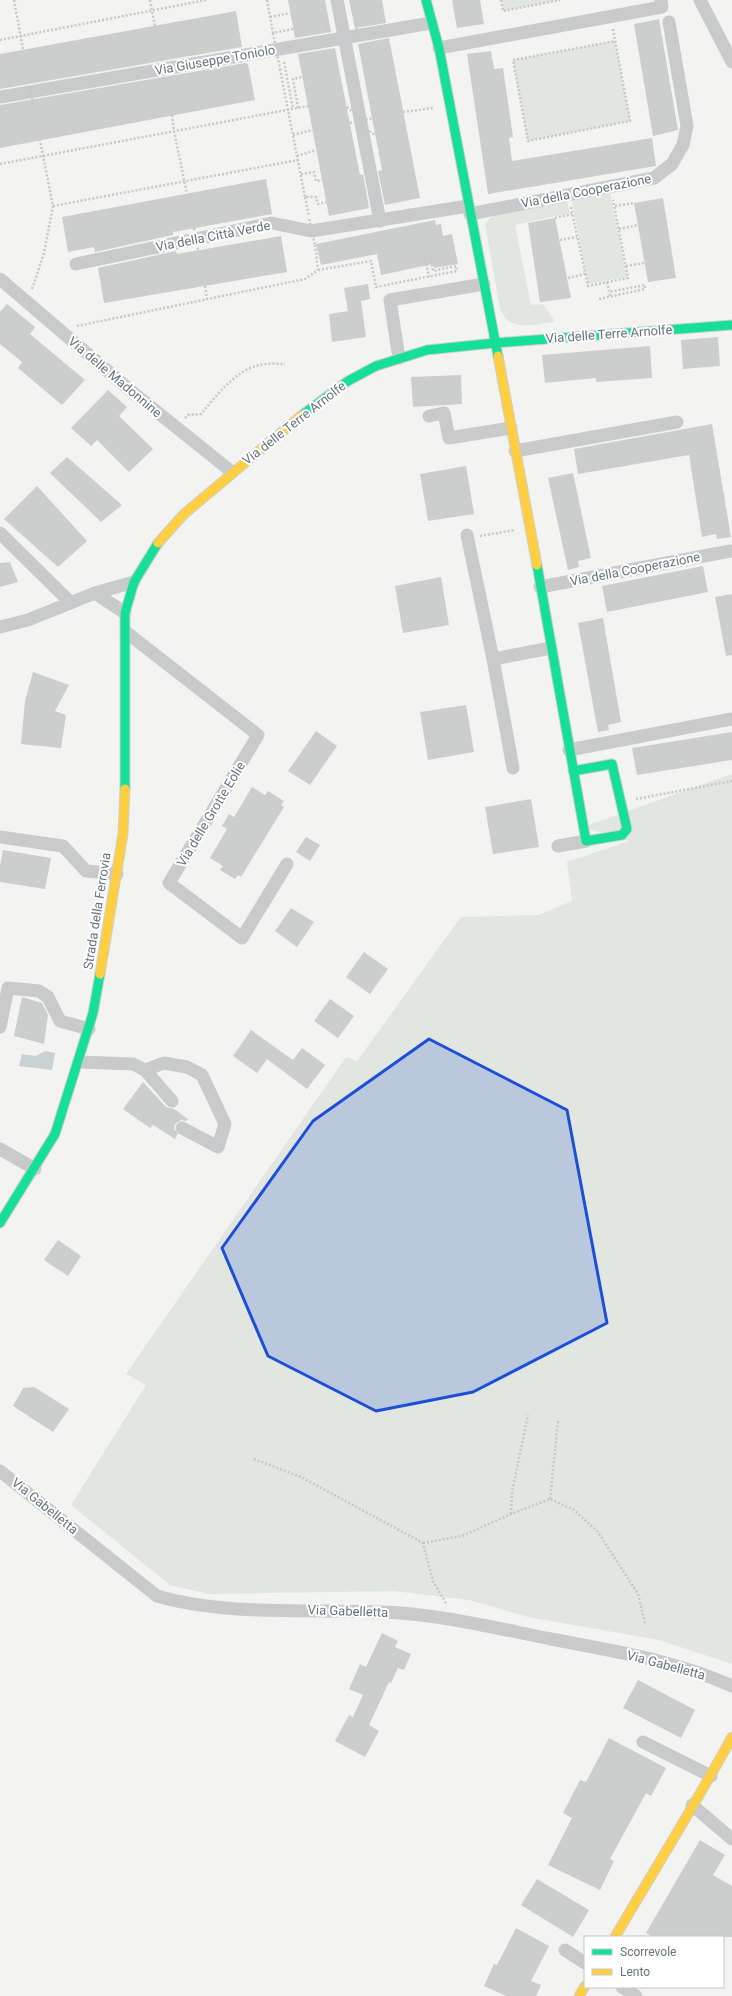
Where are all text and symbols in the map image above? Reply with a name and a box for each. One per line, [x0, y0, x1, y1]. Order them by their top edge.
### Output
street label: Via Giuseppe Toniolo [154, 42, 276, 78]
street label: Via della Cooperazione [520, 171, 653, 211]
street label: Via della Città Verde [154, 218, 272, 254]
street label: Via delle Terre Arnolfe [545, 322, 673, 346]
street label: Via delle Madonnine [65, 334, 165, 420]
street label: Via delle Terre Arnolfe [239, 378, 349, 468]
street label: Via della Cooperazione [569, 549, 702, 589]
street label: Via delle Grotte Eolie [174, 759, 248, 869]
street label: Strada della Ferrovia [80, 851, 114, 971]
street label: Via Gabelletta [9, 1475, 81, 1537]
street label: Via Gabelletta [307, 1602, 389, 1620]
street label: Via Gabelletta [625, 1647, 707, 1683]
legend [584, 1936, 724, 1988]
text: Scorrevole [620, 1945, 676, 1959]
text: Lento [620, 1965, 650, 1979]

